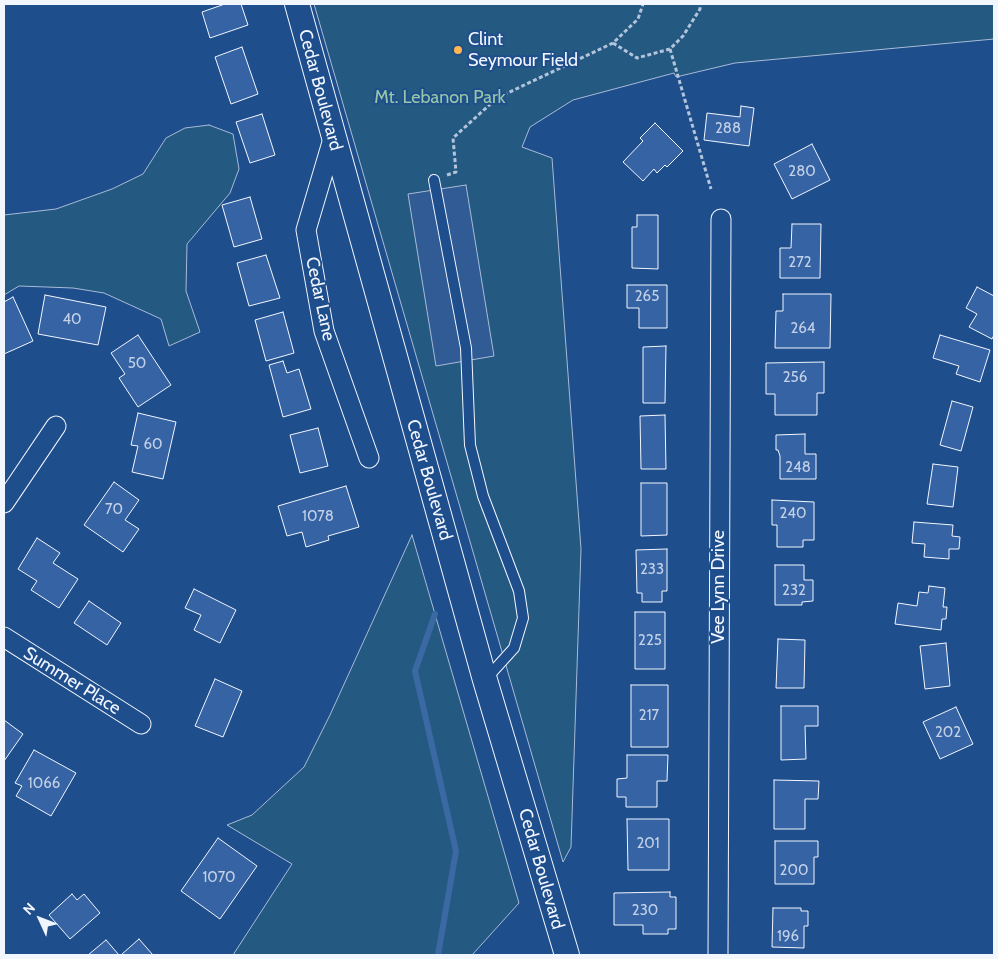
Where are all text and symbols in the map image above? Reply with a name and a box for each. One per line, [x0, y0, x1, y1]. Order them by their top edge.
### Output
street label: Cedar Boulevard [293, 27, 347, 153]
place label: Clint Seymour Field [468, 29, 578, 72]
marker: Clint Seymour Field [452, 44, 464, 56]
park label: Mt. Lebanon Park [374, 87, 506, 109]
house number: 288 [715, 120, 741, 138]
house number: 280 [788, 163, 816, 181]
house number: 272 [788, 254, 812, 272]
street label: Cedar Lane [301, 255, 339, 343]
house number: 265 [635, 288, 659, 306]
house number: 40 [62, 311, 82, 329]
house number: 264 [790, 320, 816, 338]
house number: 50 [128, 355, 146, 373]
house number: 256 [783, 369, 807, 387]
street label: Cedar Boulevard [401, 417, 457, 543]
house number: 60 [144, 436, 162, 454]
house number: 248 [785, 459, 811, 477]
house number: 70 [105, 501, 123, 519]
house number: 240 [780, 505, 806, 523]
house number: 1078 [302, 508, 334, 526]
street label: Vee Lynn Drive [708, 530, 730, 644]
house number: 233 [640, 561, 664, 579]
house number: 232 [782, 582, 806, 600]
house number: 225 [638, 632, 662, 650]
street label: Summer Place [19, 643, 125, 719]
house number: 217 [639, 707, 659, 725]
house number: 202 [935, 724, 961, 742]
house number: 1066 [28, 775, 60, 793]
street label: Cedar Boulevard [513, 806, 569, 932]
house number: 201 [636, 835, 660, 853]
house number: 200 [780, 862, 808, 880]
house number: 1070 [202, 869, 236, 887]
north arrow [15, 894, 65, 944]
text: N [19, 899, 39, 919]
house number: 230 [632, 902, 658, 920]
house number: 196 [777, 928, 799, 946]

